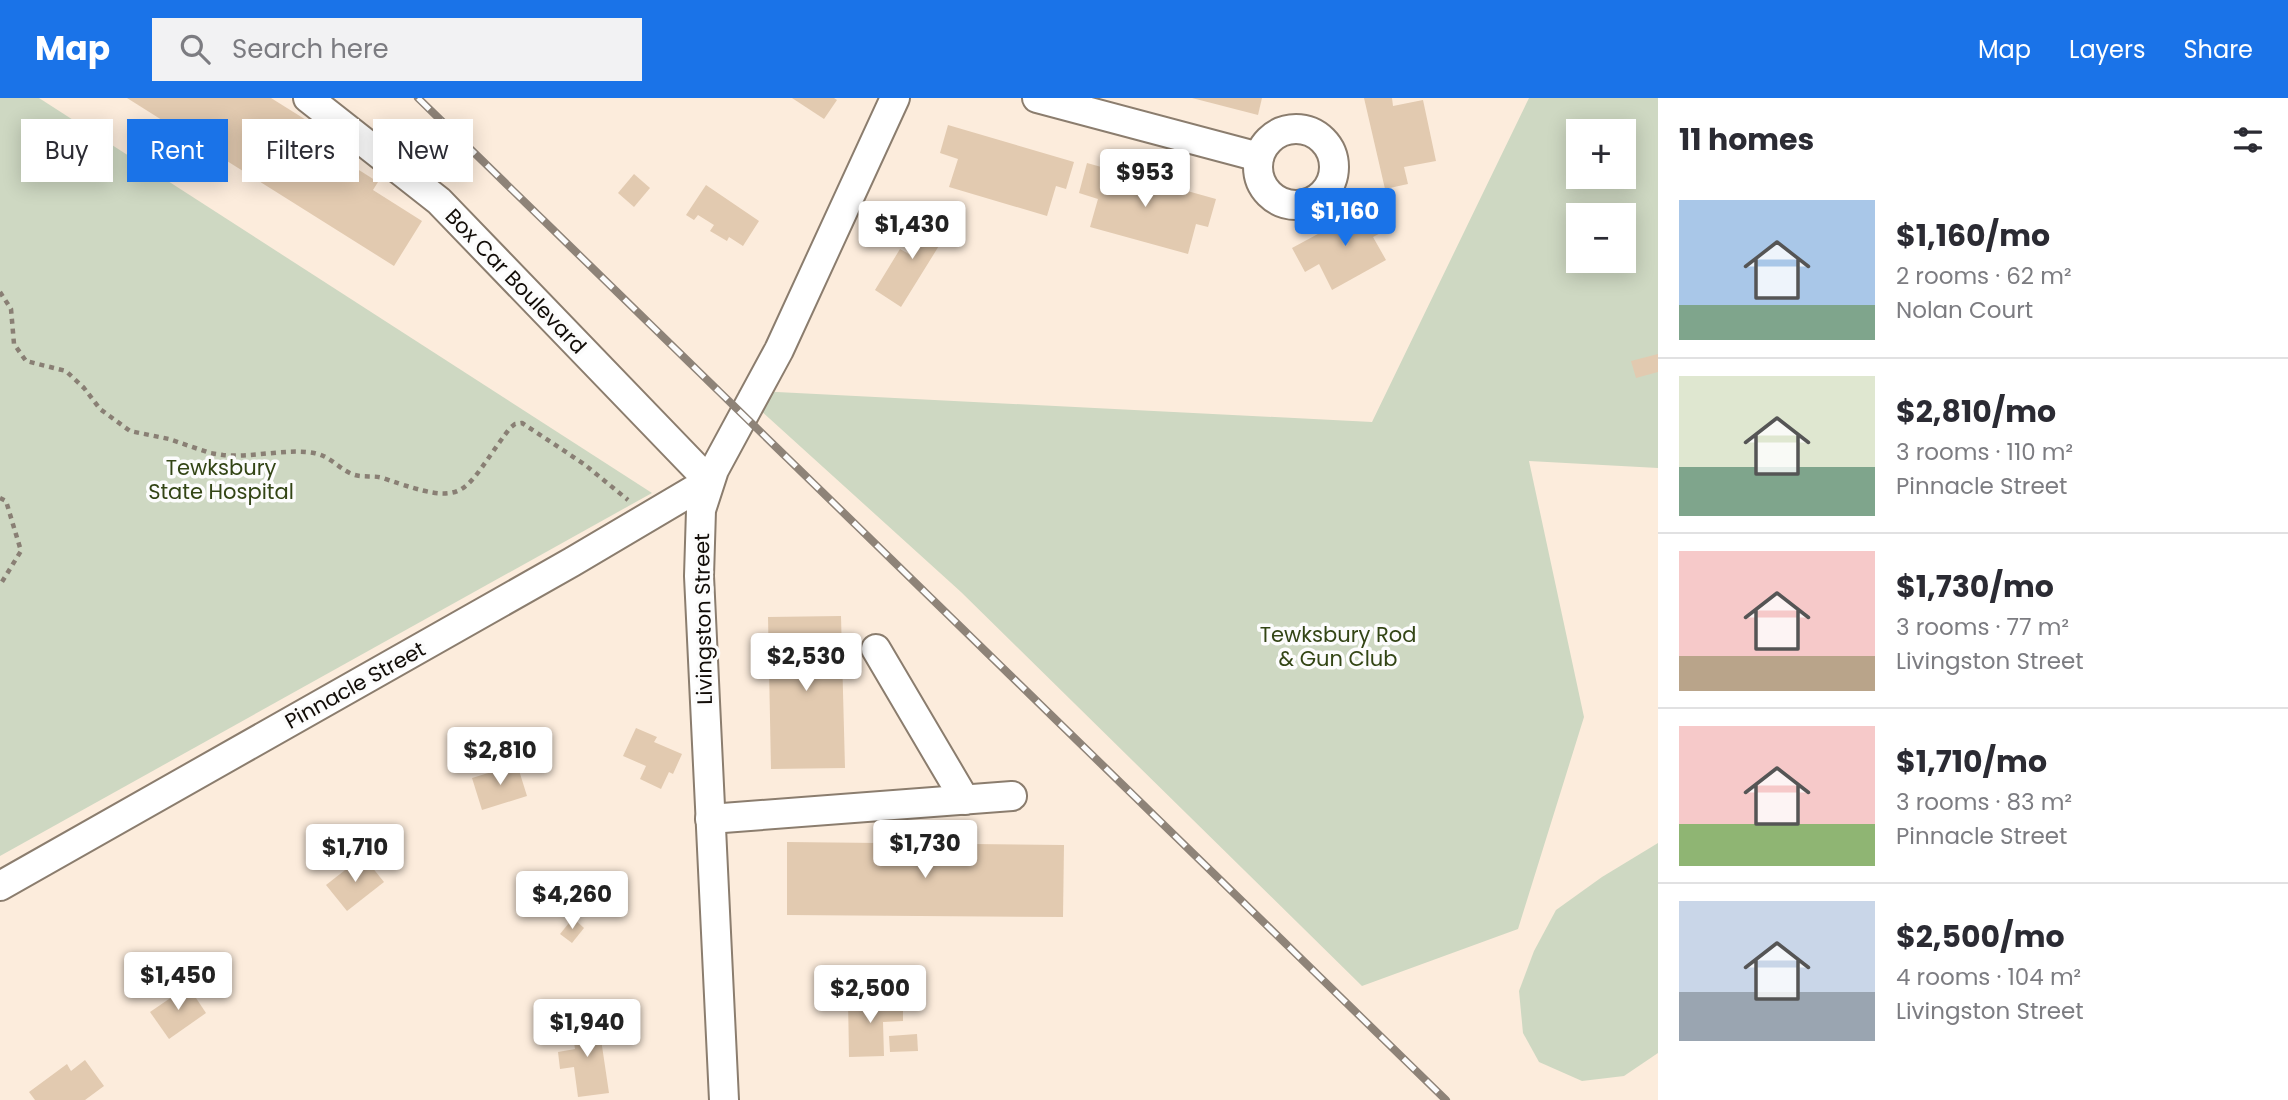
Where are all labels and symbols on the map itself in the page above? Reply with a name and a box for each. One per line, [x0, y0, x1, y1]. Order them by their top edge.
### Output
pin: $953 [1104, 150, 1186, 209]
pin: $1,160 [1288, 188, 1402, 248]
street label: Box Car Boulevard [439, 202, 593, 360]
pin: $1,430 [855, 202, 969, 261]
park label: Tewksbury State Hospital [148, 453, 294, 506]
street label: Livingston Street [687, 533, 719, 705]
park label: Tewksbury Rod & Gun Club [1260, 620, 1416, 673]
street label: Pinnacle Street [280, 634, 430, 736]
pin: $2,530 [749, 634, 863, 693]
pin: $2,810 [443, 728, 557, 787]
pin: $1,730 [868, 820, 982, 880]
pin: $1,710 [298, 824, 412, 884]
pin: $4,260 [515, 872, 629, 931]
pin: $1,450 [121, 953, 235, 1012]
pin: $2,500 [813, 965, 927, 1025]
pin: $1,940 [530, 1000, 644, 1059]

